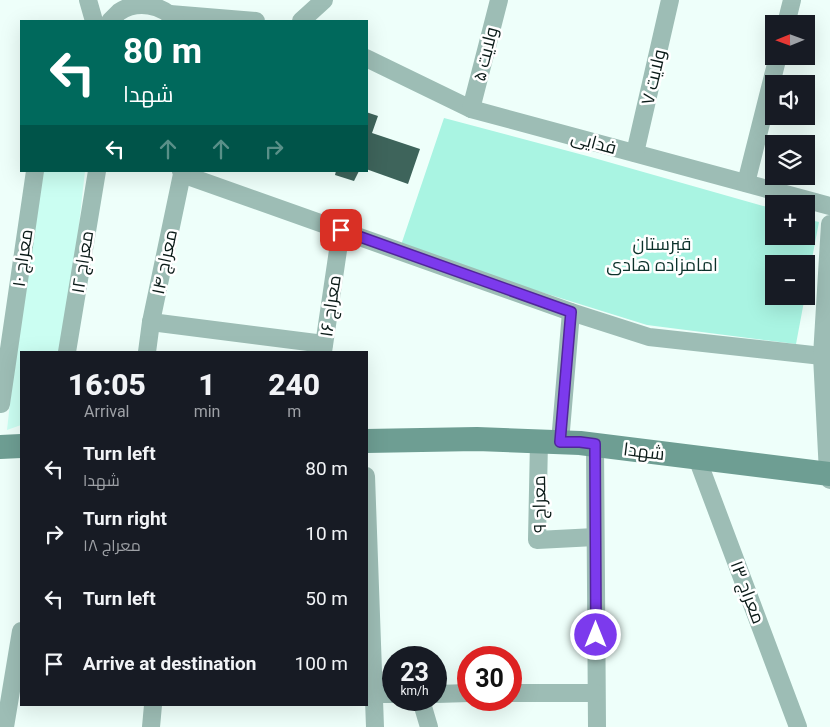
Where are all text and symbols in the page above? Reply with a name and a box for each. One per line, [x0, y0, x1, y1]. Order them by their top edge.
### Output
north arrow [765, 15, 815, 65]
map controls [765, 15, 815, 305]
street label: ولایت ۵ [468, 25, 503, 84]
text: 80 m [123, 31, 202, 72]
icon: left [40, 40, 105, 105]
street label: ولایت ۷ [636, 47, 671, 107]
button: sound [765, 75, 815, 125]
text: شهدا [123, 82, 173, 107]
street label: فدایی [569, 126, 619, 159]
icon: left [101, 135, 129, 163]
icon: ahead [154, 135, 182, 163]
icon: ahead [207, 135, 235, 163]
icon: right [260, 135, 288, 163]
button: layers [765, 135, 815, 185]
button: + [765, 195, 815, 245]
pin [320, 209, 362, 251]
icon: arrive [327, 216, 355, 244]
street label: معراج ۱۰ [8, 228, 38, 289]
street label: معراج ۱۴ [147, 228, 183, 297]
street label: معراج ۱۲ [67, 229, 99, 295]
park label: قبرستان امامزاده هادی [606, 233, 718, 276]
button: − [765, 255, 815, 305]
street label: معراج ۱۶ [315, 274, 347, 339]
text: 16:05 [68, 367, 146, 402]
text: 1 [198, 367, 216, 402]
text: 240 [268, 367, 320, 402]
text: Arrival [84, 402, 130, 421]
text: min [194, 402, 220, 421]
text: m [287, 402, 301, 421]
street label: شهدا [622, 438, 666, 465]
text: Turn left [83, 442, 156, 465]
icon: left [40, 455, 68, 483]
text: 80 m [305, 457, 348, 480]
text: شهدا [83, 471, 120, 490]
street label: معراج ۹ [528, 475, 552, 533]
text: Turn right [83, 507, 167, 530]
icon: right [40, 520, 68, 548]
text: 10 m [305, 522, 348, 545]
text: معراج ۱۸ [83, 536, 141, 555]
street label: معراج ۱۳ [725, 557, 770, 627]
icon: left [40, 585, 68, 613]
text: Turn left [83, 587, 156, 610]
text: 50 m [305, 587, 348, 610]
position arrow [569, 608, 621, 660]
speed limit sign: 30 [457, 646, 522, 711]
icon: arrive [40, 650, 68, 678]
text: Arrive at destination [83, 652, 256, 675]
text: 100 m [295, 652, 348, 675]
text: 23 [400, 658, 429, 687]
text: km/h [400, 684, 429, 698]

